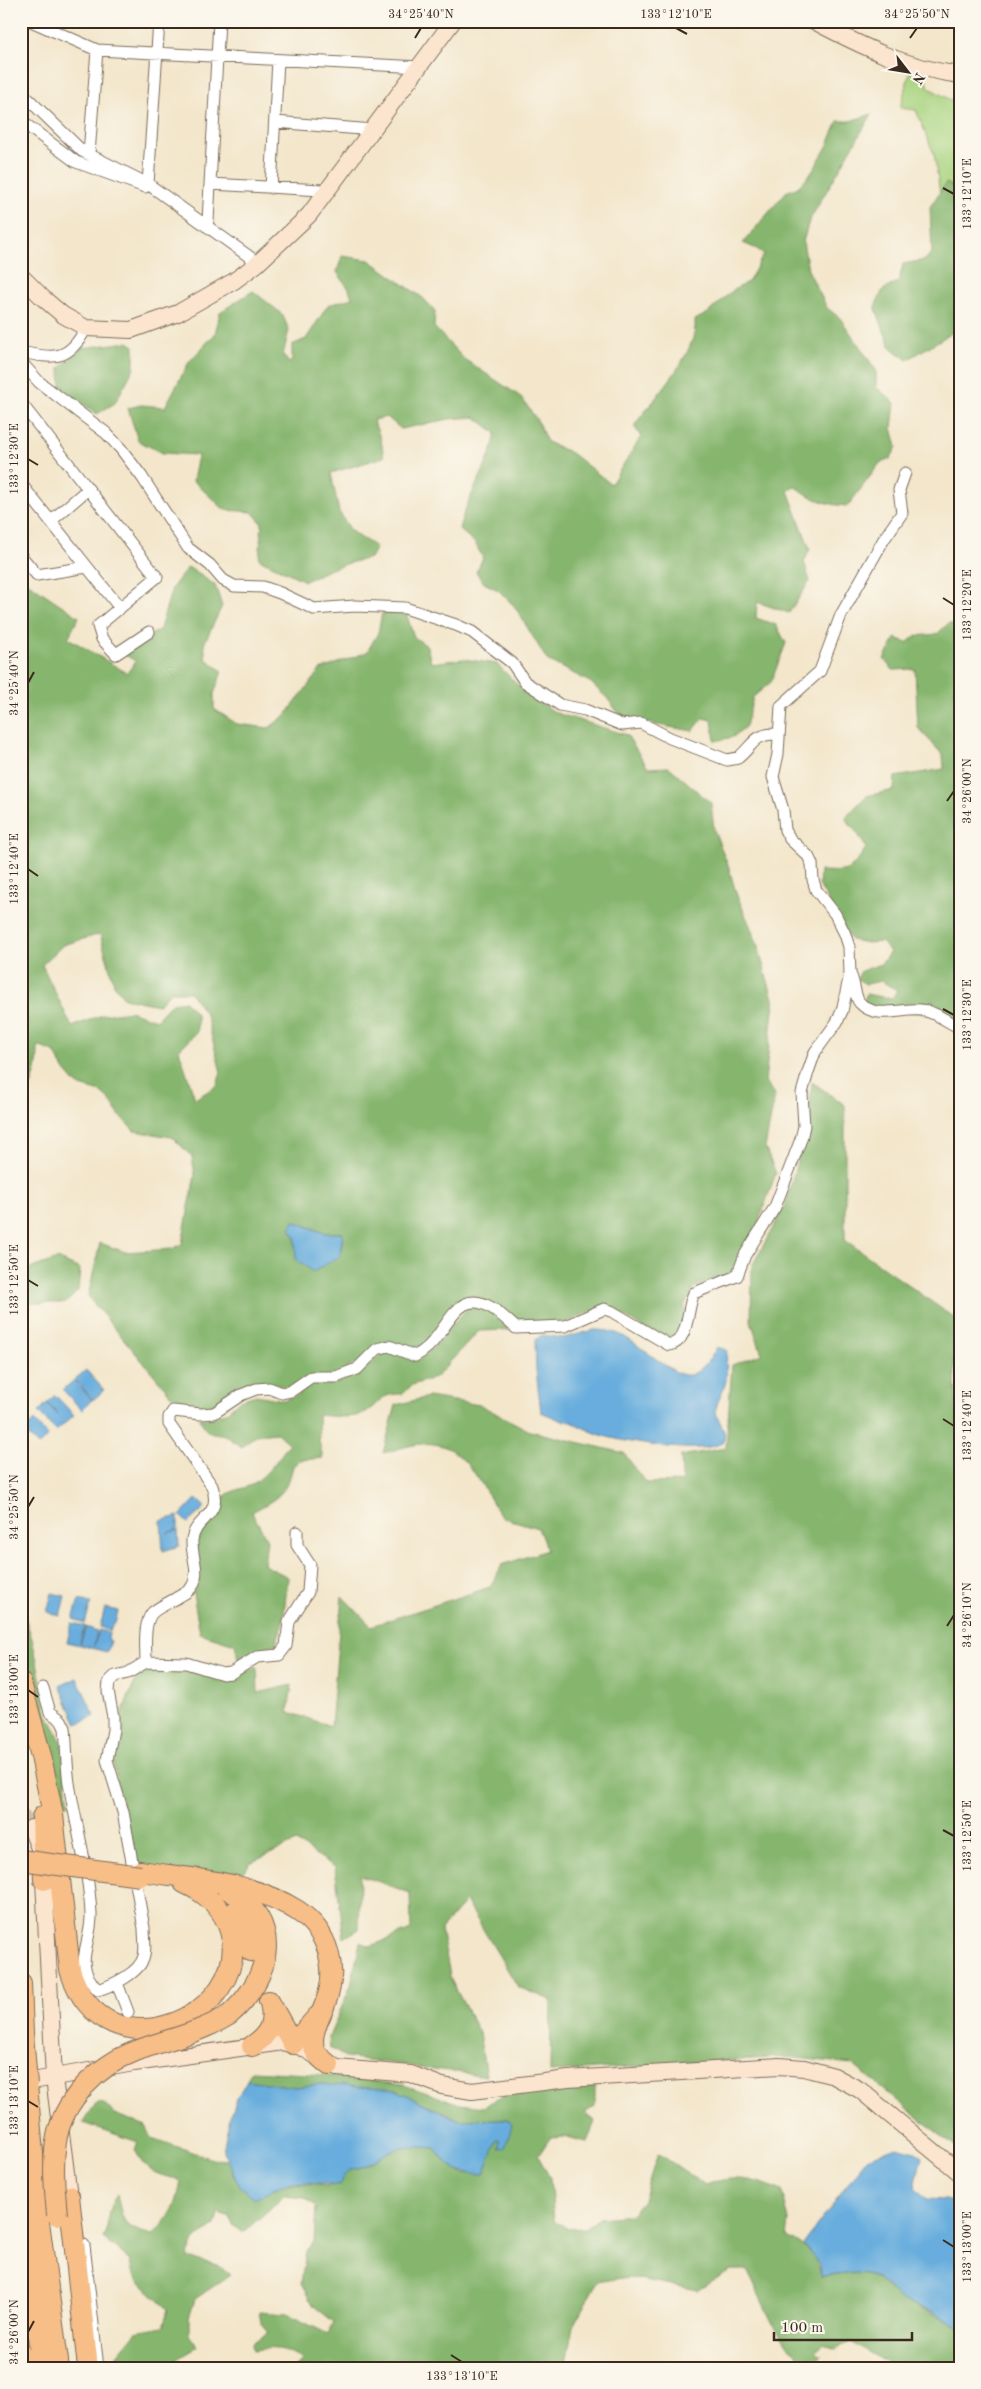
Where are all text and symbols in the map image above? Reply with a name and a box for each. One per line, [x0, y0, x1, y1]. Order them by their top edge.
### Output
text: 34°25'40"N [388, 8, 454, 21]
text: 34°25'50"N [884, 8, 950, 21]
text: 133°12'10"E [640, 9, 712, 21]
north arrow [884, 48, 934, 98]
text: N [909, 70, 927, 87]
text: 133°12'10"E [962, 158, 974, 230]
text: 133°12'30"E [9, 423, 21, 495]
text: 133°12'20"E [962, 569, 974, 641]
text: 34°25'40"N [8, 650, 21, 716]
text: 34°26'00"N [962, 758, 974, 824]
text: 133°12'40"E [9, 833, 21, 905]
text: 133°12'30"E [962, 979, 974, 1051]
text: 133°12'50"E [8, 1244, 21, 1316]
text: 133°12'40"E [962, 1390, 974, 1462]
text: 34°25'50"N [8, 1474, 21, 1540]
text: 34°26'10"N [962, 1582, 974, 1648]
text: 133°13'00"E [9, 1654, 21, 1726]
text: 133°12'50"E [961, 1800, 974, 1872]
text: 133°13'10"E [9, 2065, 21, 2137]
text: 133°13'00"E [962, 2211, 974, 2283]
text: 34°26'00"N [9, 2299, 21, 2365]
scale bar [774, 2309, 911, 2341]
text: 100 m [781, 2321, 823, 2336]
text: 133°13'10"E [426, 2371, 498, 2383]

